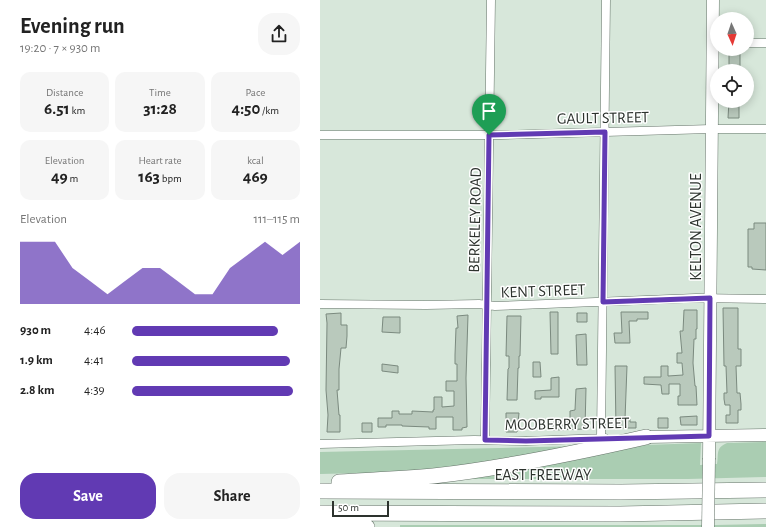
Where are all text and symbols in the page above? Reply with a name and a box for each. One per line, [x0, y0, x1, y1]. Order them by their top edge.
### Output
north arrow [710, 12, 754, 56]
map controls [710, 12, 754, 108]
button: share [258, 13, 300, 55]
text: Evening run [20, 15, 125, 37]
text: 19:20 · 7 × 930 m [20, 42, 100, 55]
button: locate [710, 64, 754, 108]
text: Distance [46, 87, 83, 98]
text: Time [149, 87, 171, 98]
text: Pace [245, 87, 265, 98]
pin [472, 94, 506, 135]
text: 6.51 [44, 100, 70, 117]
text: 31:28 [143, 100, 177, 117]
text: 4:50 [232, 100, 260, 117]
icon: arrive [478, 100, 500, 122]
text: km [70, 105, 85, 116]
text: /km [260, 105, 279, 116]
street label: GAULT STREET [557, 109, 649, 127]
text: Elevation [45, 155, 85, 166]
text: Heart rate [138, 155, 182, 166]
text: kcal [247, 155, 264, 166]
street label: BERKELEY ROAD [466, 167, 484, 273]
text: 49 [51, 168, 68, 185]
text: 163 [138, 168, 160, 185]
text: 469 [243, 168, 268, 185]
text: m [68, 173, 78, 184]
text: bpm [160, 173, 182, 184]
street label: KELTON AVENUE [688, 173, 704, 281]
text: Elevation [20, 213, 67, 226]
text: 111–115 m [253, 213, 300, 226]
street label: KENT STREET [500, 282, 586, 300]
text: 930 m [20, 324, 51, 337]
text: 4:46 [84, 324, 106, 337]
text: 1.9 km [20, 354, 53, 367]
text: 4:41 [84, 354, 104, 367]
text: 2.8 km [20, 384, 54, 397]
text: 4:39 [84, 384, 105, 397]
street label: MOOBERRY STREET [504, 415, 630, 433]
street label: EAST FREEWAY [495, 467, 592, 483]
button: Save [20, 473, 156, 519]
button: Share [164, 473, 300, 519]
scale bar [332, 499, 389, 518]
text: 50 m [338, 502, 359, 513]

